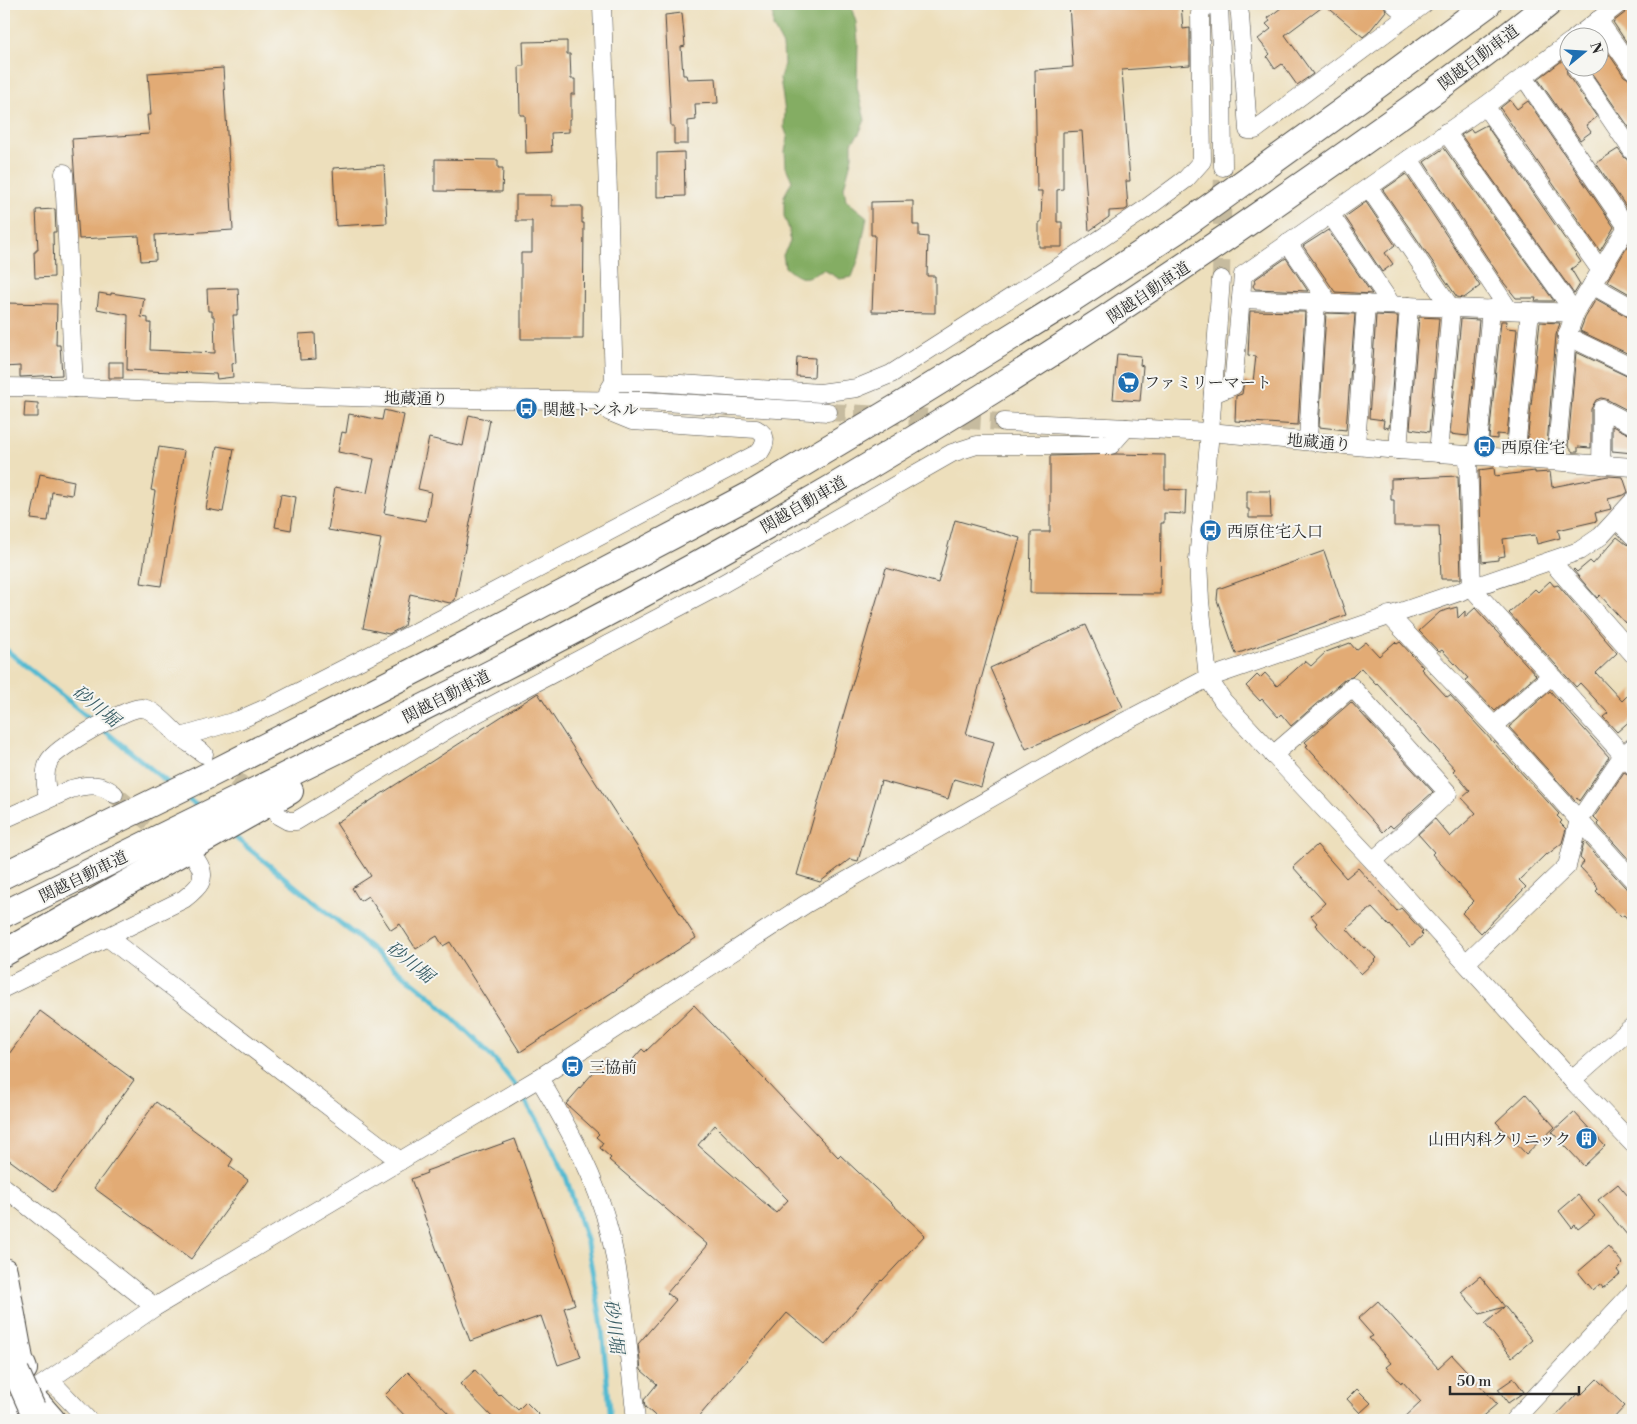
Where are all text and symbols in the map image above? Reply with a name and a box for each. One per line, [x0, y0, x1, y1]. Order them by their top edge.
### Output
street label: 関越自動車道 [1434, 21, 1523, 95]
north arrow [1560, 28, 1610, 78]
text: N [1585, 40, 1606, 56]
street label: 関越自動車道 [1103, 258, 1194, 328]
supermarket icon: ファミリーマート [1116, 370, 1140, 394]
place label: ファミリーマート [1144, 373, 1272, 393]
street label: 地蔵通り [384, 388, 448, 410]
bus stop icon: 関越トンネル [515, 397, 539, 421]
place label: 関越トンネル [543, 400, 639, 420]
street label: 地蔵通り [1286, 430, 1352, 456]
bus stop icon: 西原住宅 [1473, 435, 1497, 459]
place label: 西原住宅 [1501, 438, 1565, 458]
street label: 関越自動車道 [757, 472, 850, 538]
bus stop icon: 西原住宅入口 [1199, 519, 1223, 543]
place label: 西原住宅入口 [1227, 522, 1323, 542]
street label: 関越自動車道 [399, 666, 494, 728]
water label: 砂川堀 [67, 680, 126, 734]
street label: 関越自動車道 [36, 847, 131, 907]
water label: 砂川堀 [381, 936, 440, 990]
bus stop icon: 三協前 [561, 1055, 585, 1079]
place label: 三協前 [589, 1058, 637, 1078]
building icon: 山田内科クリニック [1575, 1127, 1599, 1151]
place label: 山田内科クリニック [1428, 1130, 1571, 1150]
water label: 砂川堀 [599, 1298, 629, 1357]
scale bar [1450, 1364, 1578, 1396]
text: 50 m [1457, 1372, 1491, 1391]

